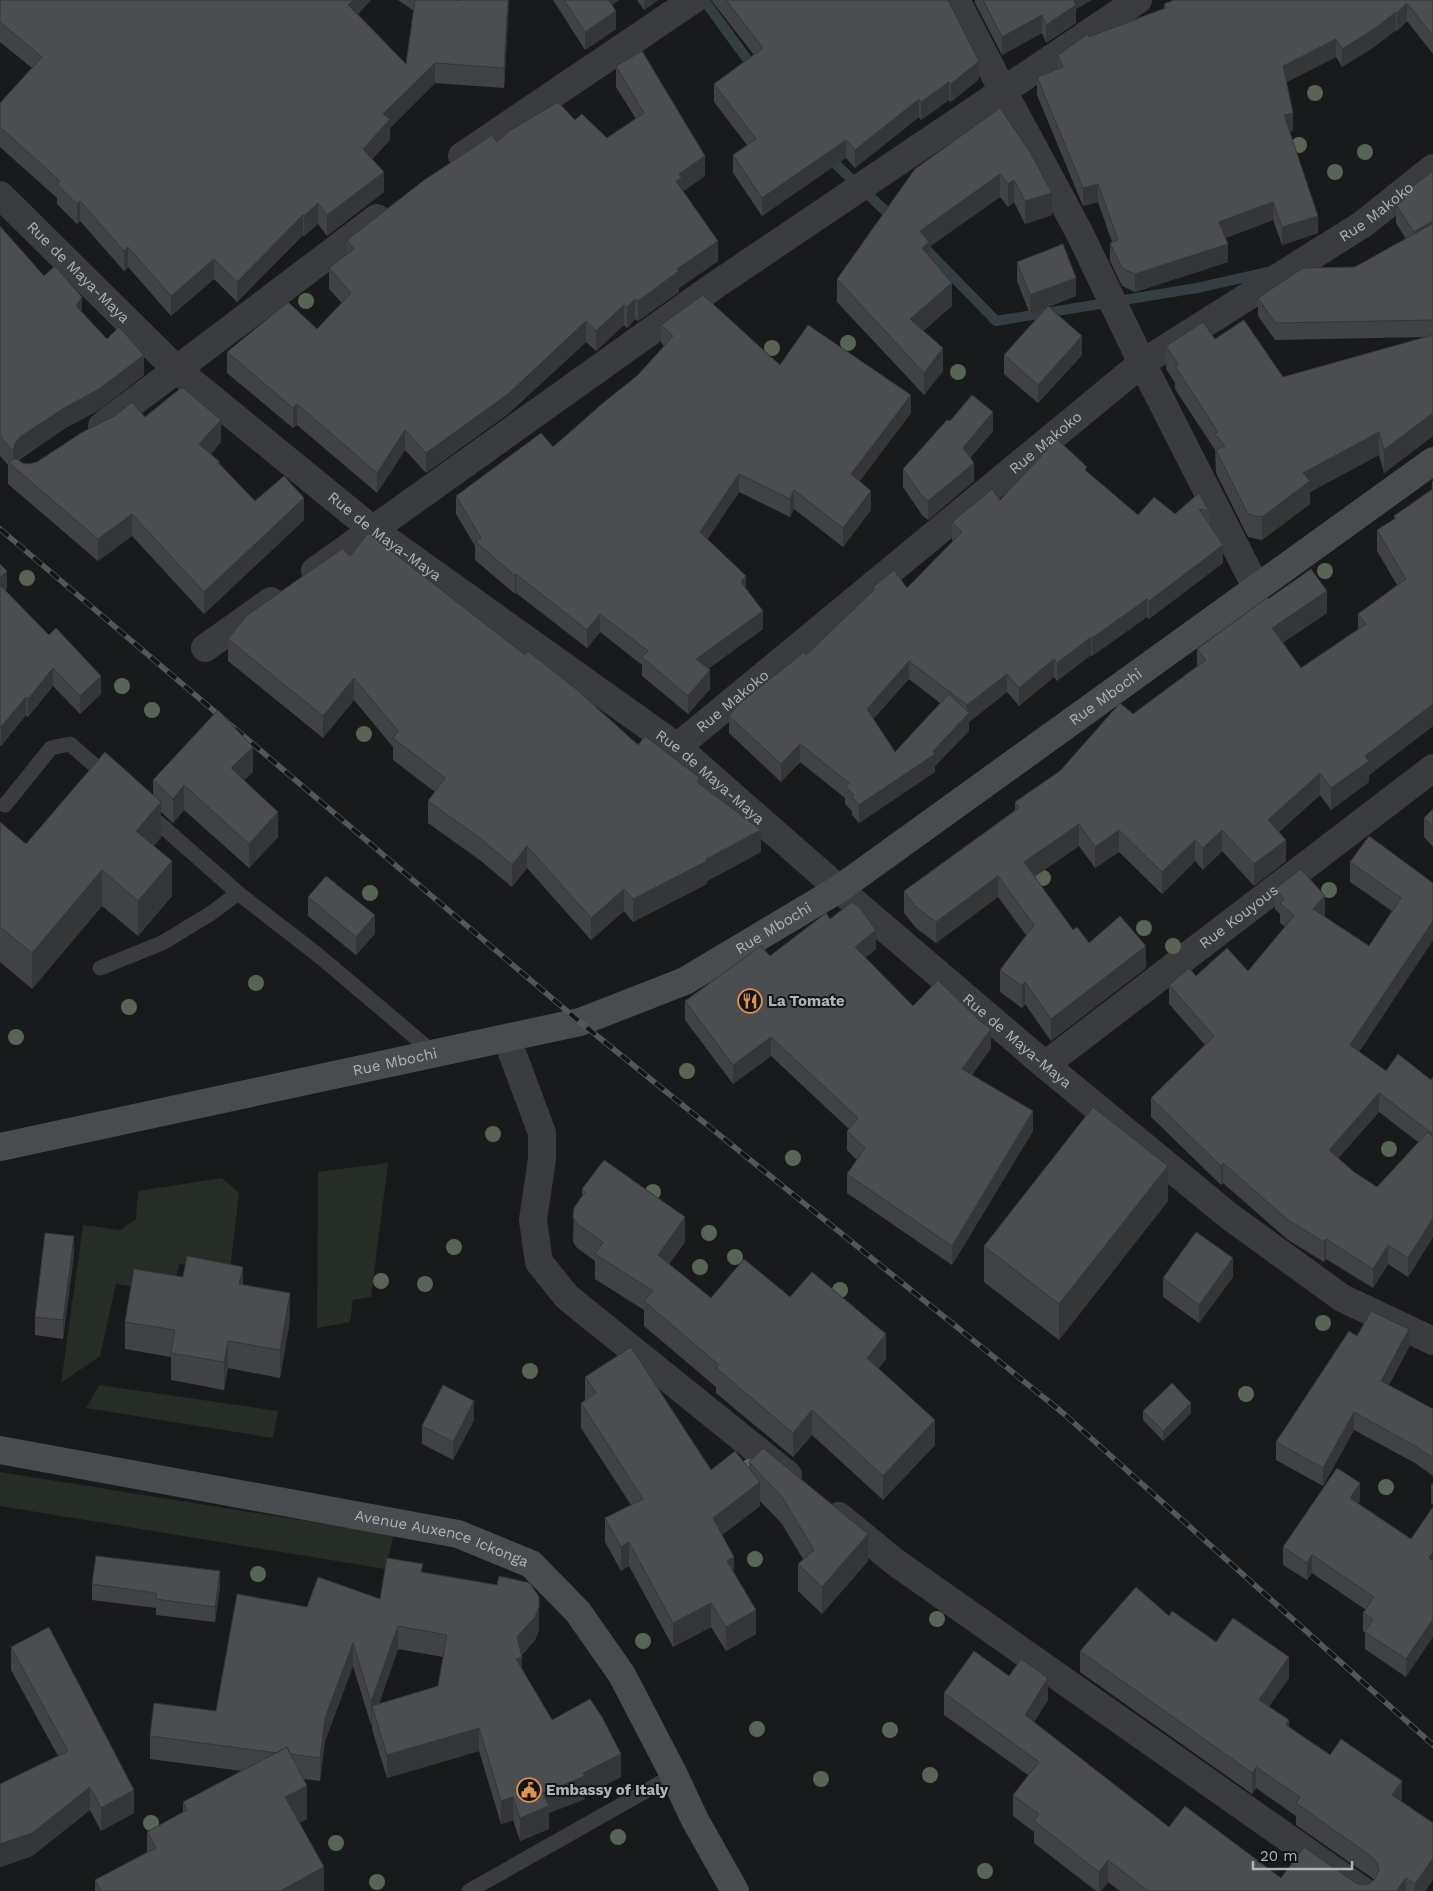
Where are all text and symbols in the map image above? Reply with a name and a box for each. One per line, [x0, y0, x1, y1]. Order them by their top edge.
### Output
street label: Rue Makoko [1336, 178, 1417, 246]
street label: Rue de Maya-Maya [23, 218, 134, 327]
street label: Rue Makoko [1006, 407, 1085, 478]
street label: Rue de Maya-Maya [324, 488, 445, 585]
street label: Rue Mbochi [1066, 665, 1146, 729]
street label: Rue Makoko [693, 666, 772, 736]
street label: Rue de Maya-Maya [652, 726, 768, 829]
street label: Rue Kouyous [1196, 881, 1282, 952]
street label: Rue Mbochi [732, 898, 815, 958]
restaurant icon: La Tomate [737, 988, 763, 1014]
street label: Rue de Maya-Maya [959, 990, 1076, 1092]
place label: La Tomate [768, 992, 845, 1010]
street label: Rue Mbochi [351, 1044, 439, 1080]
street label: Avenue Auxence Ickonga [353, 1506, 532, 1571]
public building icon: Embassy of Italy [516, 1777, 542, 1803]
place label: Embassy of Italy [546, 1781, 669, 1799]
scale bar [1253, 1838, 1352, 1870]
text: 20 m [1260, 1847, 1298, 1865]

